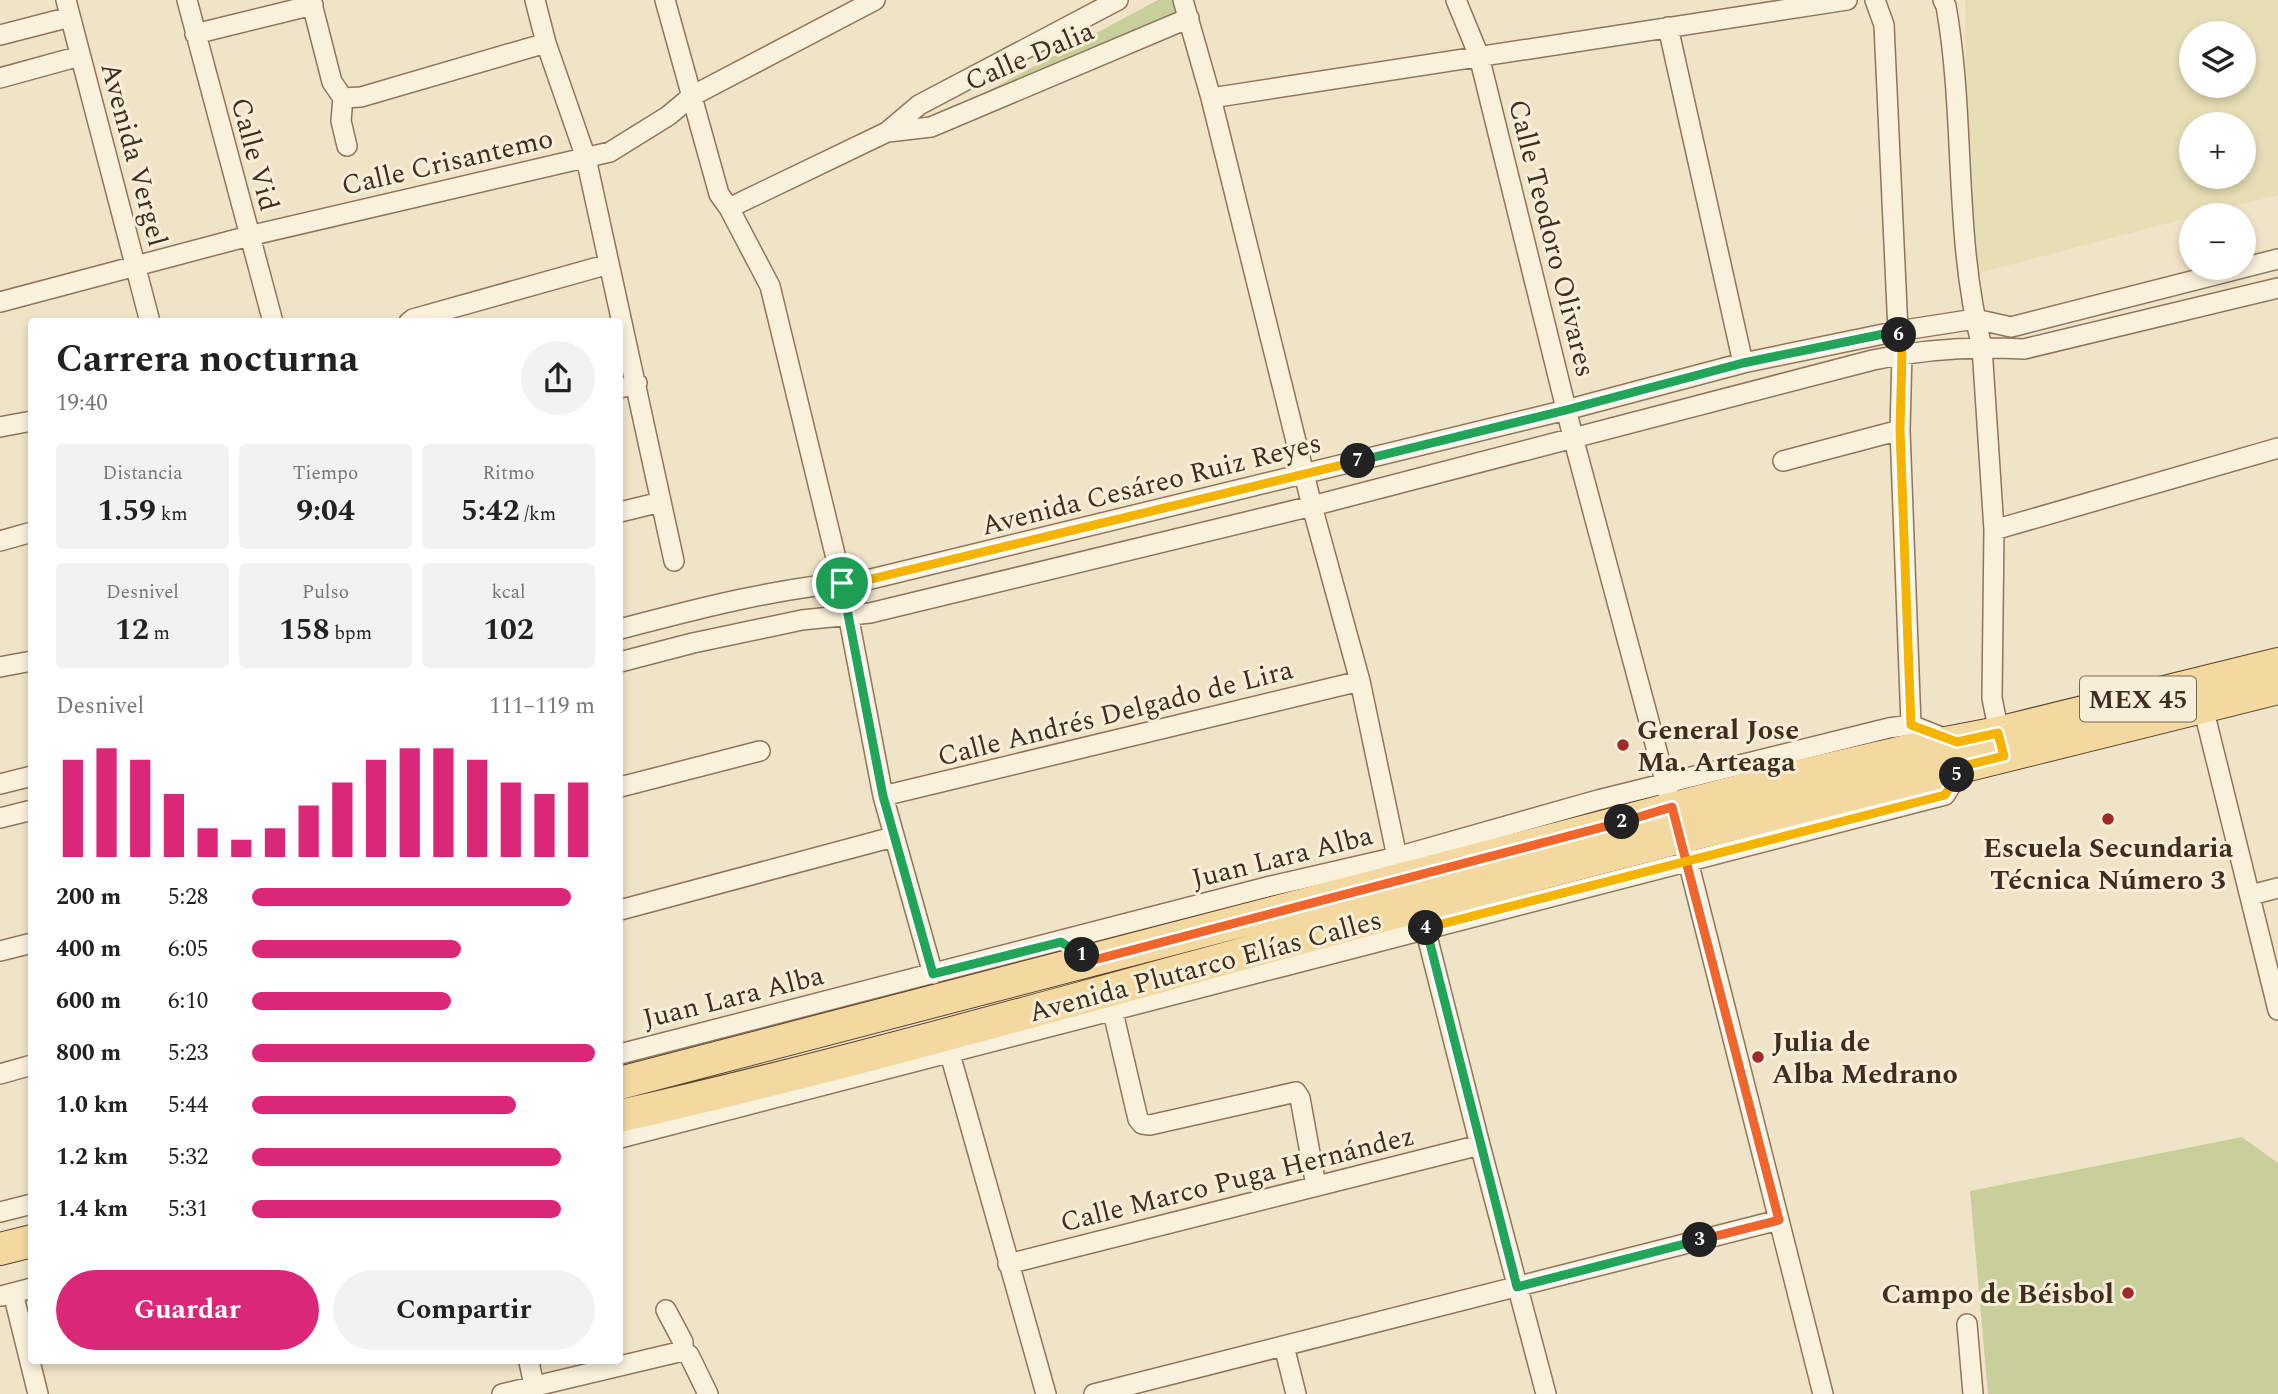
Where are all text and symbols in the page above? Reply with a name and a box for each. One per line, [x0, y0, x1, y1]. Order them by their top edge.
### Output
street label: Calle Dalia [958, 10, 1101, 103]
map controls [2179, 21, 2256, 280]
button: layers [2179, 21, 2256, 98]
street label: Avenida Vergel [88, 58, 179, 251]
street label: Calle Vid [219, 93, 290, 216]
street label: Calle Teodoro Olivares [1496, 95, 1607, 382]
button: + [2179, 112, 2256, 189]
street label: Calle Crisantemo [337, 117, 557, 208]
button: − [2179, 203, 2256, 280]
pin: 6 [1882, 318, 1916, 352]
text: 6 [1893, 320, 1904, 349]
text: Carrera nocturna [56, 331, 359, 389]
button: share [521, 341, 595, 415]
text: 19:40 [56, 386, 108, 421]
street label: Avenida Cesáreo Ruiz Reyes [977, 421, 1326, 548]
pin: 7 [1340, 444, 1376, 478]
text: 7 [1352, 446, 1363, 475]
text: Distancia [102, 459, 183, 488]
text: Tiempo [293, 459, 358, 488]
text: Ritmo [482, 459, 535, 488]
text: 1.59 [97, 488, 156, 534]
text: 9:04 [296, 488, 355, 534]
text: 5:42 [461, 488, 520, 534]
text: km [156, 500, 188, 529]
text: /km [520, 500, 556, 529]
pin [812, 553, 872, 613]
icon: arrive [823, 564, 861, 602]
text: Desnivel [106, 578, 179, 607]
text: Pulso [302, 578, 349, 607]
text: kcal [491, 578, 526, 607]
text: 12 [115, 607, 149, 653]
text: 158 [279, 607, 329, 653]
text: 102 [483, 607, 534, 653]
text: m [149, 619, 170, 648]
text: bpm [329, 619, 372, 648]
street label: Calle Andrés Delgado de Lira [933, 648, 1298, 779]
road number: MEX 45 [2080, 677, 2196, 722]
text: Desnivel [56, 689, 144, 724]
text: 111–119 m [489, 689, 595, 724]
place label: General Jose Ma. Arteaga [1637, 709, 1799, 784]
marker: General Jose Ma. Arteaga [1615, 737, 1631, 753]
pin: 5 [1940, 758, 1974, 792]
text: 5 [1951, 760, 1962, 789]
pin: 2 [1604, 804, 1640, 840]
text: 2 [1616, 807, 1627, 836]
marker: Escuela Secundaria Técnica Número 3 [2100, 811, 2116, 827]
street label: Juan Lara Alba [1187, 814, 1378, 901]
place label: Escuela Secundaria Técnica Número 3 [1983, 827, 2234, 902]
text: 200 m [56, 880, 121, 915]
text: 5:28 [168, 880, 208, 915]
street label: Avenida Plutarco Elías Calles [1024, 899, 1387, 1034]
pin: 4 [1408, 911, 1444, 946]
text: 4 [1420, 913, 1431, 942]
text: 400 m [56, 932, 121, 967]
text: 6:05 [168, 932, 208, 967]
pin: 1 [1064, 937, 1100, 972]
text: 1 [1076, 940, 1087, 969]
street label: Juan Lara Alba [638, 954, 829, 1041]
text: 600 m [56, 984, 121, 1019]
text: 6:10 [168, 984, 208, 1019]
place label: Julia de Alba Medrano [1772, 1021, 1958, 1096]
text: 800 m [56, 1036, 121, 1071]
text: 5:23 [168, 1036, 208, 1071]
marker: Julia de Alba Medrano [1750, 1049, 1766, 1065]
text: 1.0 km [56, 1088, 128, 1123]
text: 5:44 [168, 1088, 208, 1123]
street label: Calle Marco Puga Hernández [1056, 1115, 1419, 1244]
text: 1.2 km [56, 1140, 128, 1175]
text: 5:32 [168, 1140, 208, 1175]
text: 1.4 km [56, 1192, 128, 1227]
text: 5:31 [168, 1192, 208, 1227]
pin: 3 [1682, 1222, 1718, 1258]
text: 3 [1694, 1225, 1705, 1254]
button: Guardar [56, 1270, 319, 1350]
button: Compartir [333, 1270, 595, 1350]
place label: Campo de Béisbol [1882, 1273, 2114, 1316]
marker: Campo de Béisbol [2120, 1285, 2136, 1301]

